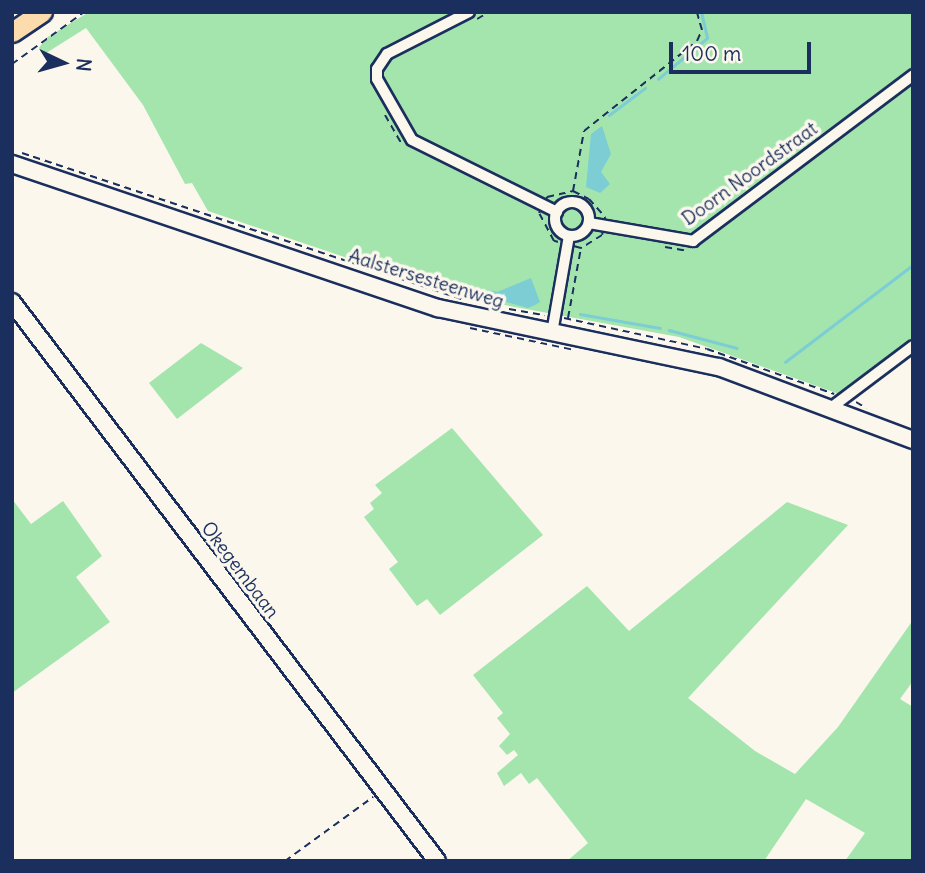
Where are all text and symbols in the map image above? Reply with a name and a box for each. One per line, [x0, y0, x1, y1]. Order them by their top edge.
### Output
north arrow [28, 28, 98, 98]
scale bar [673, 28, 815, 72]
text: 100 m [682, 40, 741, 67]
text: N [71, 57, 96, 72]
street label: Doorn Noordstraat [678, 117, 822, 231]
street label: Aalstersesteenweg [346, 245, 506, 313]
street label: Okegembaan [196, 517, 284, 623]

